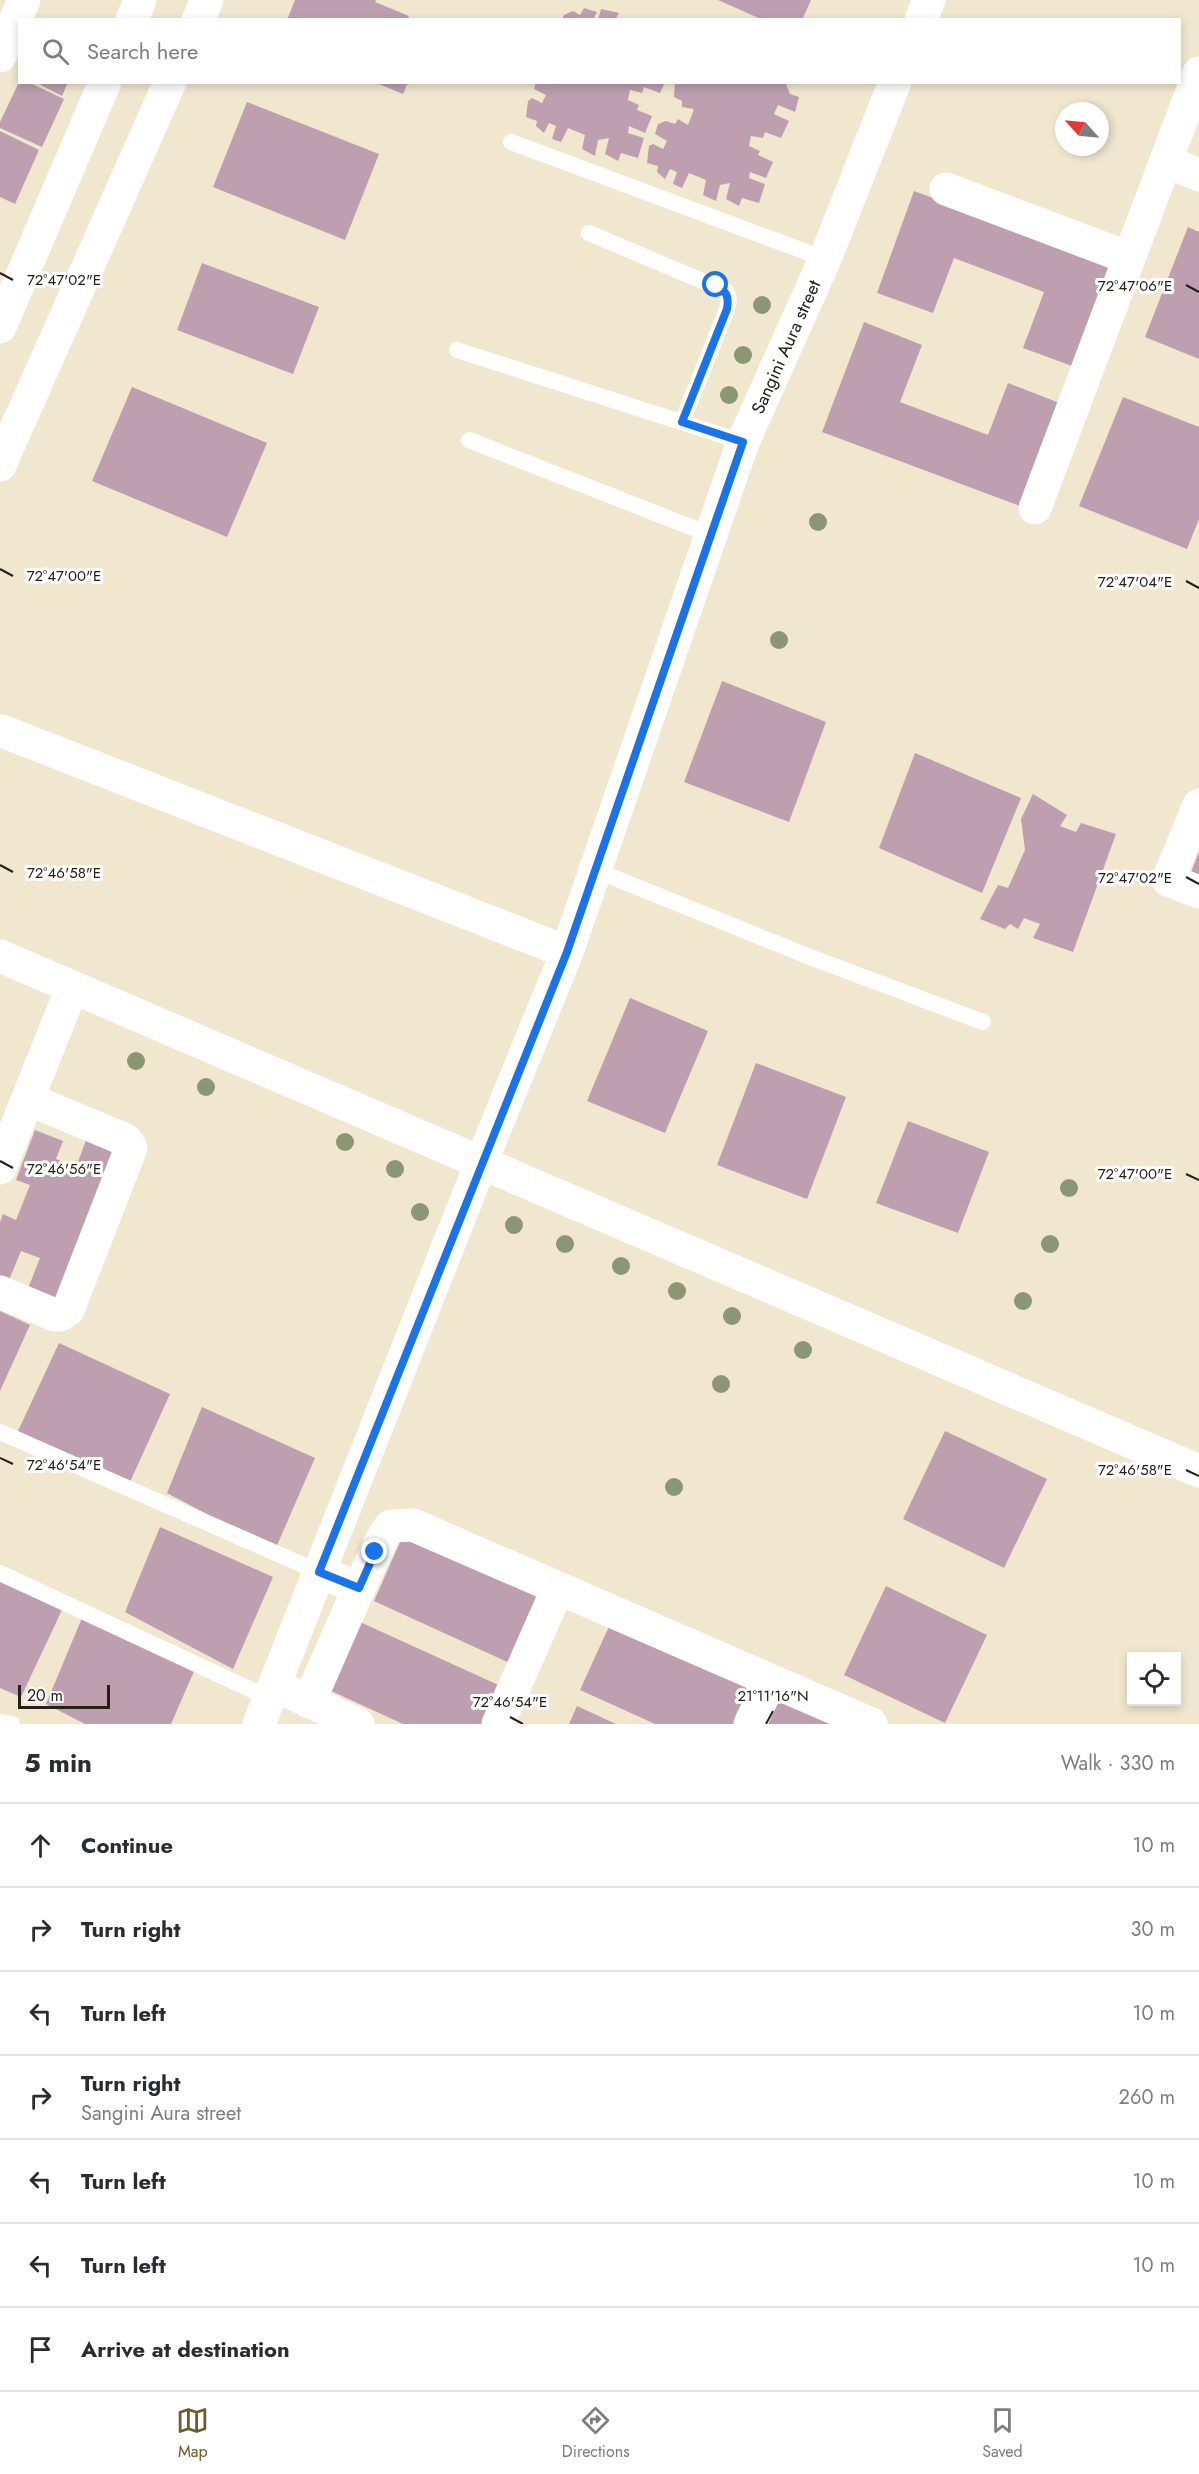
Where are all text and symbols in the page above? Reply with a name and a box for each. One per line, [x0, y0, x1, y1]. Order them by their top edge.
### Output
search box [18, 18, 1181, 84]
icon: search [39, 35, 72, 68]
text: Search here [87, 35, 198, 67]
north arrow [1055, 102, 1109, 156]
text: 72°47'02"E [27, 269, 101, 291]
route start [702, 271, 728, 297]
street label: Sangini Aura street [745, 275, 827, 418]
text: 72°47'06"E [1098, 275, 1172, 297]
text: 72°47'00"E [27, 565, 101, 587]
text: 72°47'04"E [1098, 571, 1172, 593]
text: 72°46'58"E [27, 862, 101, 884]
text: 72°47'02"E [1098, 867, 1172, 889]
text: 72°46'56"E [27, 1158, 101, 1180]
text: 72°47'00"E [1098, 1163, 1172, 1185]
text: 72°46'54"E [27, 1454, 101, 1476]
text: 72°46'58"E [1098, 1459, 1172, 1481]
route end [361, 1538, 387, 1564]
map controls [1127, 1652, 1181, 1706]
button: locate [1127, 1652, 1181, 1706]
scale bar [18, 1682, 110, 1710]
text: 20 m [27, 1684, 63, 1707]
text: 21°11'16"N [737, 1685, 809, 1707]
text: 72°46'54"E [473, 1691, 547, 1713]
text: 5 min [24, 1744, 92, 1782]
text: Walk · 330 m [1061, 1749, 1175, 1778]
icon: ahead [24, 1829, 57, 1862]
text: Continue [81, 1829, 173, 1861]
text: 10 m [1132, 1831, 1175, 1860]
icon: right [24, 1913, 57, 1946]
text: Turn right [81, 1913, 181, 1945]
text: 30 m [1130, 1915, 1175, 1944]
icon: left [24, 1997, 57, 2030]
text: Turn left [81, 1997, 166, 2029]
text: 10 m [1132, 1999, 1175, 2028]
text: Turn right [81, 2067, 181, 2099]
icon: right [24, 2081, 57, 2114]
text: 260 m [1119, 2083, 1175, 2112]
text: Sangini Aura street [81, 2099, 241, 2128]
icon: left [24, 2165, 57, 2198]
text: Turn left [81, 2165, 166, 2197]
text: 10 m [1132, 2167, 1175, 2196]
icon: left [24, 2249, 57, 2282]
text: Turn left [81, 2249, 166, 2281]
text: 10 m [1132, 2251, 1175, 2280]
icon: arrive [24, 2333, 57, 2366]
text: Arrive at destination [81, 2333, 290, 2365]
tab: Map [176, 2404, 209, 2463]
tab: Directions [562, 2404, 630, 2463]
tab: Saved [982, 2404, 1023, 2463]

